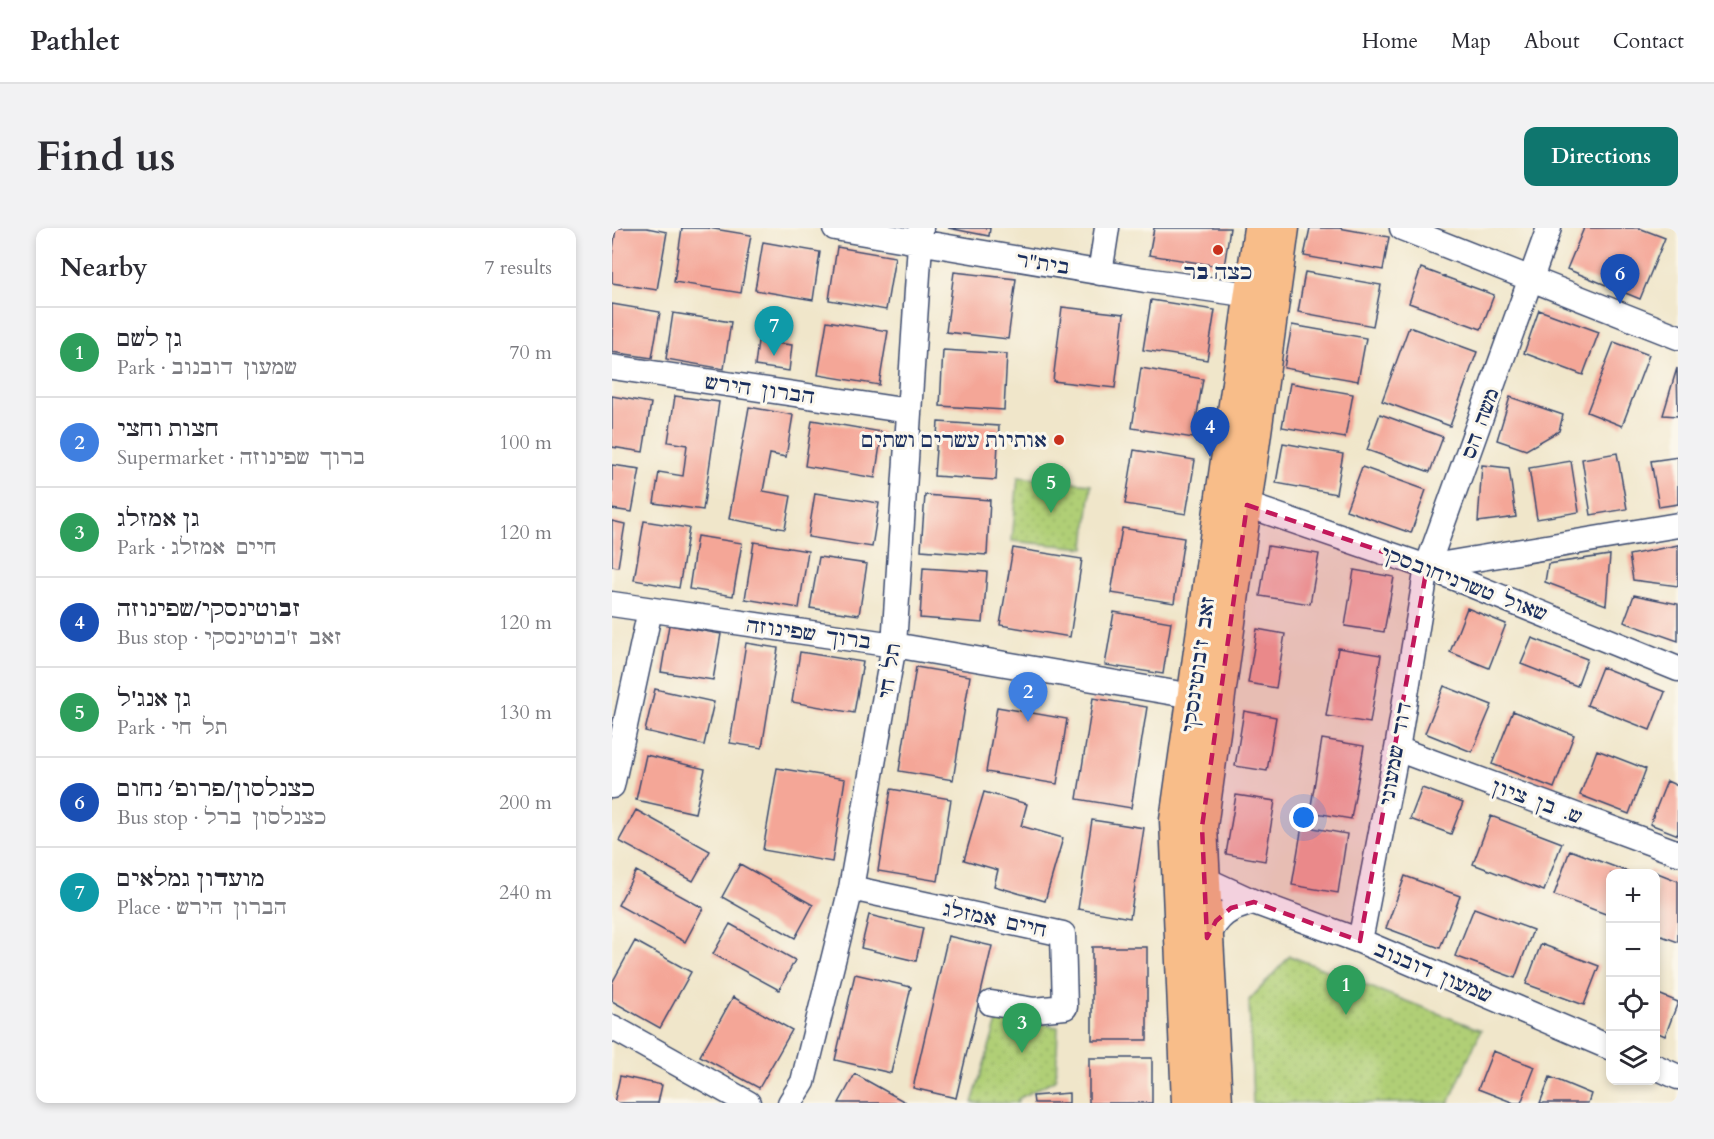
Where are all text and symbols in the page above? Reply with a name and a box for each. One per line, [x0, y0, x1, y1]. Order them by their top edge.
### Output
text: Pathlet [30, 22, 119, 60]
text: Home [1362, 27, 1418, 56]
text: Map [1451, 27, 1491, 56]
text: About [1524, 27, 1580, 56]
text: Contact [1613, 27, 1684, 56]
button: Directions [1524, 127, 1678, 186]
text: Find us [36, 128, 176, 185]
marker: כצה בר [1211, 243, 1225, 257]
street label: בית"ר [1014, 246, 1072, 281]
text: Nearby [60, 250, 148, 285]
text: 7 results [484, 254, 552, 281]
pin: 6 [1600, 254, 1640, 304]
place label: כצה בר [1183, 259, 1253, 286]
pin: 7 [754, 306, 794, 356]
text: גן לשם [117, 324, 182, 354]
text: 1 [74, 339, 85, 366]
text: 70 m [509, 339, 552, 366]
text: Park · שמעון דובנוב [117, 354, 297, 381]
street label: הברון הירש [704, 368, 816, 411]
street label: משה הס [1455, 384, 1506, 462]
pin: 4 [1190, 408, 1230, 457]
text: חצות וחצי [117, 414, 219, 444]
place label: אותיות עשרים ושתים [862, 427, 1047, 454]
text: 2 [74, 429, 85, 456]
text: 100 m [499, 429, 552, 456]
marker: אותיות עשרים ושתים [1052, 433, 1066, 447]
text: Supermarket · ברוך שפינוזה [117, 444, 366, 471]
pin: 5 [1032, 464, 1070, 513]
text: גן אמזלג [117, 504, 200, 534]
text: 3 [74, 519, 85, 546]
text: 120 m [499, 519, 552, 546]
text: Park · חיים אמזלג [117, 534, 277, 561]
street label: שאול טשרניחובסקי [1377, 539, 1551, 628]
text: זבוטינסקי/שפינוזה [117, 594, 301, 624]
street label: זאב ז'בוטינסקי [1176, 594, 1221, 734]
text: 4 [74, 609, 85, 636]
text: 120 m [499, 609, 552, 636]
street label: ברוך שפינוזה [745, 611, 873, 656]
text: Bus stop · זאב ז'בוטינסקי [117, 624, 342, 651]
street label: תל חי [872, 641, 907, 701]
pin: 2 [1008, 672, 1048, 722]
text: גן אנג'ל [117, 684, 191, 714]
text: 5 [74, 699, 85, 726]
text: 130 m [499, 699, 552, 726]
street label: דוד שמעוני [1373, 700, 1418, 808]
text: Park · תל חי [117, 714, 227, 741]
street label: ש. בן ציון [1488, 773, 1586, 831]
text: כצנלסון/פרופ׳ נחום [117, 774, 315, 804]
text: 6 [74, 789, 85, 816]
text: 200 m [499, 789, 552, 816]
your location [1289, 803, 1318, 832]
text: Bus stop · כצנלסון ברל [117, 804, 326, 831]
text: מועדון גמלאים [117, 864, 265, 894]
map controls [1606, 869, 1660, 1085]
button: + [1606, 869, 1660, 923]
text: 7 [74, 879, 85, 906]
text: 240 m [499, 879, 552, 906]
text: Place · הברון הירש [117, 894, 287, 921]
street label: חיים אמזלג [941, 895, 1049, 944]
button: − [1606, 923, 1660, 977]
street label: שמעון דובנוב [1370, 935, 1496, 1010]
pin: 1 [1326, 966, 1366, 1015]
button: locate [1606, 977, 1660, 1031]
pin: 3 [1002, 1004, 1042, 1053]
button: layers [1606, 1031, 1660, 1085]

